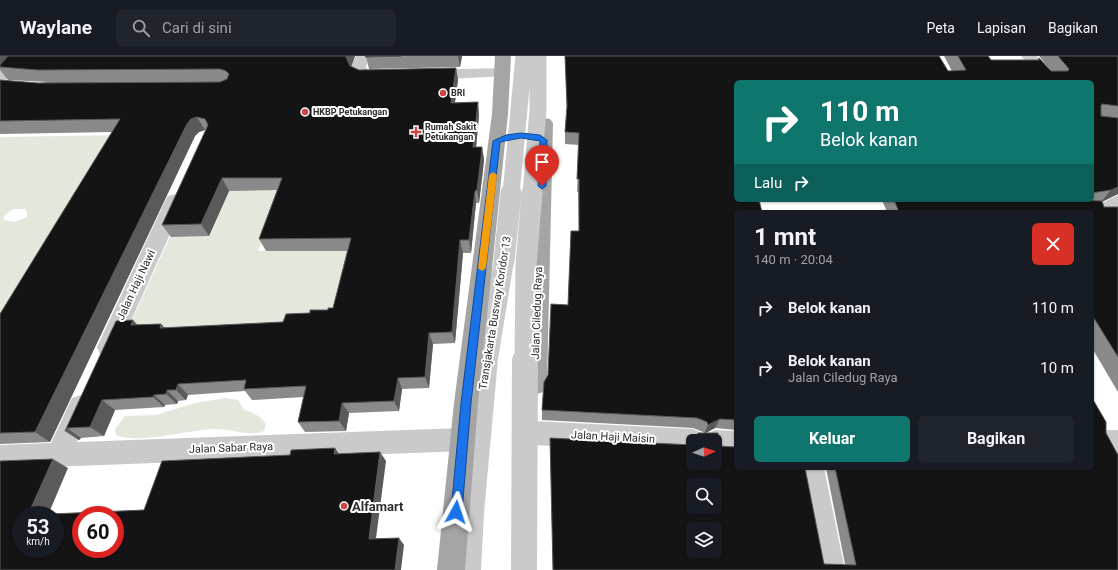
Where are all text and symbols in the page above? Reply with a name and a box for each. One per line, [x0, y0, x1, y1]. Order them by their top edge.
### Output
search box [116, 10, 396, 46]
text: Waylane [20, 16, 92, 39]
icon: search [130, 17, 152, 39]
text: Cari di sini [162, 19, 232, 37]
text: Peta [927, 20, 955, 36]
text: Lapisan [977, 20, 1026, 36]
text: Bagikan [1048, 20, 1098, 36]
marker: BRI [438, 88, 448, 98]
place label: BRI [451, 88, 465, 98]
text: 110 m [820, 95, 899, 128]
icon: right [754, 96, 806, 148]
marker: HKBP Petukangan [300, 107, 310, 117]
place label: HKBP Petukangan [313, 107, 387, 117]
place label: Rumah Sakit Petukangan [425, 122, 476, 142]
marker: Rumah Sakit Petukangan [410, 126, 422, 138]
text: Belok kanan [820, 129, 918, 150]
pin [525, 145, 559, 186]
icon: arrive [531, 151, 553, 173]
icon: right [790, 172, 812, 194]
text: Lalu [754, 174, 782, 192]
text: 1 mnt [754, 223, 816, 251]
button: close [1032, 223, 1074, 265]
street label: Transjakarta Busway Koridor 13 [476, 235, 514, 391]
street label: Jalan Haji Nawi [114, 248, 158, 322]
text: 140 m · 20:04 [754, 252, 833, 267]
street label: Jalan Ciledug Raya [529, 266, 545, 360]
icon: right [754, 297, 776, 319]
text: Belok kanan [788, 299, 871, 317]
text: 110 m [1032, 299, 1074, 317]
text: Belok kanan [788, 352, 871, 370]
icon: right [754, 357, 776, 379]
text: 10 m [1040, 359, 1074, 377]
text: Jalan Ciledug Raya [788, 370, 898, 385]
button: Keluar [754, 416, 910, 462]
button: Bagikan [918, 416, 1074, 462]
street label: Jalan Haji Maisin [571, 428, 655, 446]
north arrow [686, 434, 722, 470]
map controls [686, 434, 722, 558]
street label: Jalan Sabar Raya [189, 440, 273, 456]
button: search [686, 478, 722, 514]
position arrow [435, 491, 477, 533]
place label: Alfamart [352, 499, 404, 514]
marker: Alfamart [339, 501, 349, 511]
speed limit sign: 60 [72, 506, 124, 558]
text: 53 [27, 515, 49, 539]
button: layers [686, 522, 722, 558]
text: km/h [26, 536, 50, 547]

